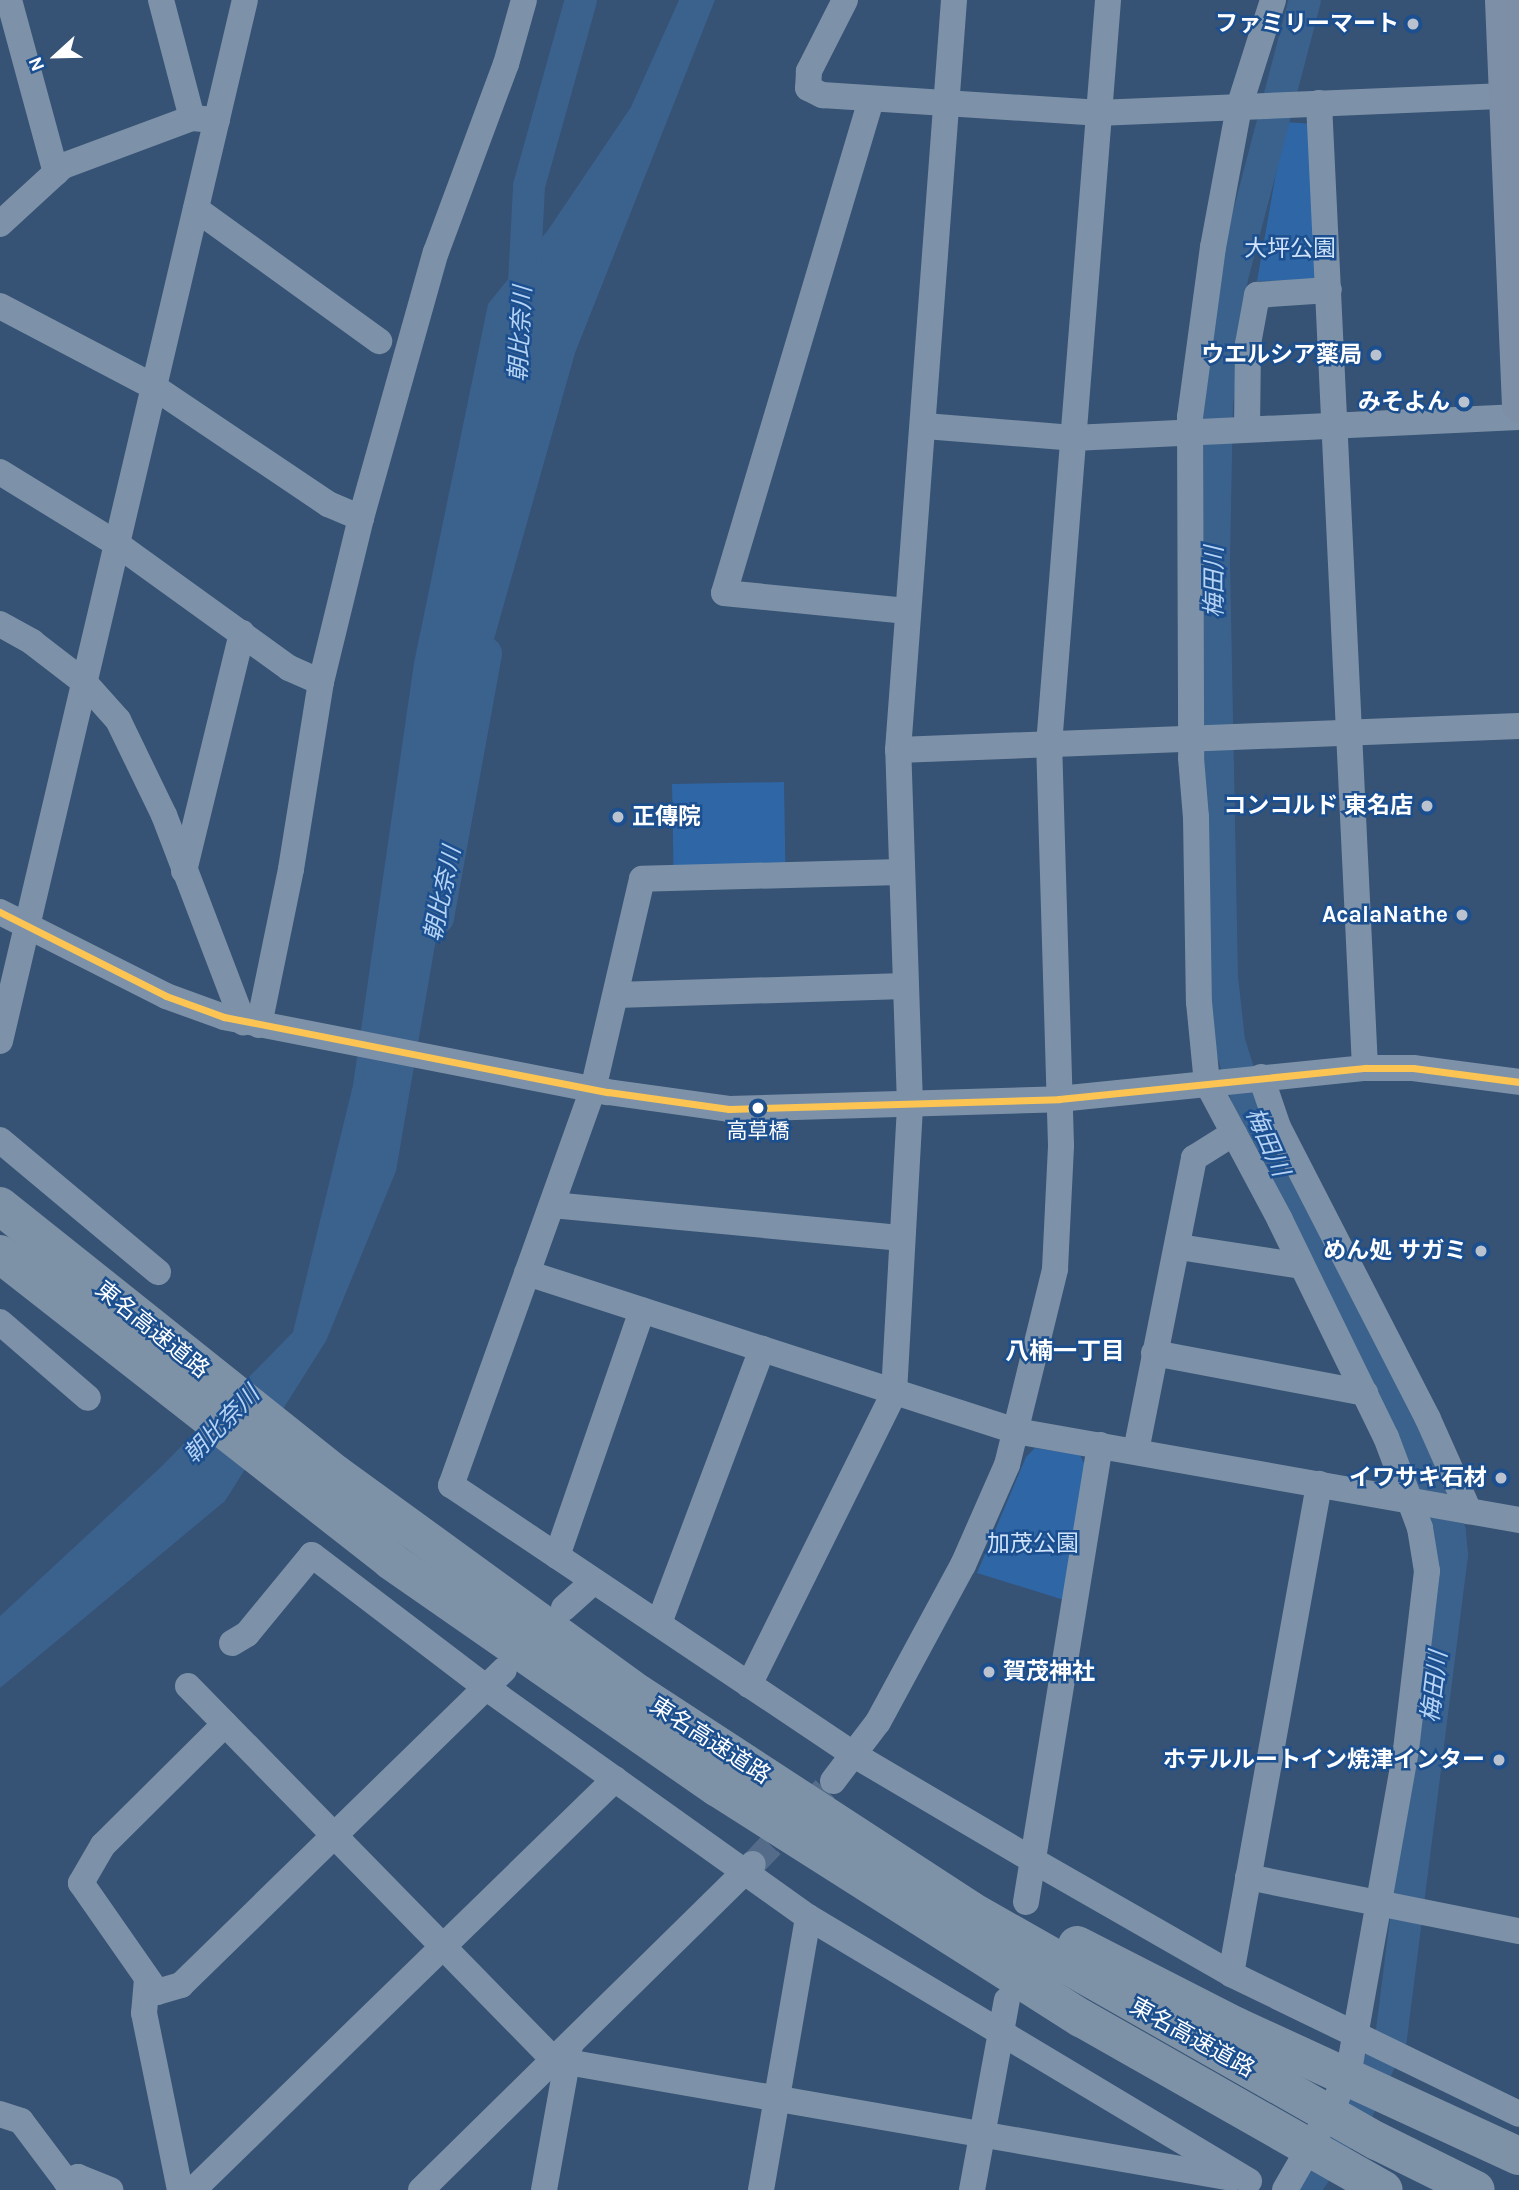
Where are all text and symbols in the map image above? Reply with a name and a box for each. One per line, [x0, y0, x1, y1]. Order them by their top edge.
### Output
place label: ファミリーマート [1215, 10, 1399, 38]
marker: ファミリーマート [1405, 16, 1421, 32]
north arrow [21, 21, 91, 91]
text: N [24, 53, 49, 74]
park label: 大坪公園 [1244, 235, 1336, 263]
water label: 朝比奈川 [504, 285, 538, 383]
place label: ウエルシア薬局 [1201, 341, 1362, 369]
marker: ウエルシア薬局 [1368, 347, 1384, 363]
place label: みそよん [1358, 388, 1450, 416]
marker: みそよん [1456, 394, 1472, 410]
water label: 梅田川 [1201, 546, 1229, 618]
place label: コンコルド 東名店 [1223, 792, 1413, 820]
marker: コンコルド 東名店 [1419, 798, 1435, 814]
place label: 正傳院 [632, 803, 701, 831]
marker: 正傳院 [610, 809, 626, 825]
water label: 朝比奈川 [419, 844, 467, 944]
place label: AcalaNathe [1322, 901, 1448, 929]
marker: AcalaNathe [1454, 907, 1470, 923]
marker: 高草橋 [751, 1101, 765, 1115]
water label: 梅田川 [1239, 1103, 1295, 1181]
place label: 高草橋 [727, 1118, 789, 1144]
place label: めん処 サガミ [1323, 1237, 1467, 1265]
marker: めん処 サガミ [1473, 1243, 1489, 1259]
street label: 東名高速道路 [90, 1276, 214, 1384]
district label: 八楠一丁目 [1005, 1338, 1125, 1366]
water label: 朝比奈川 [178, 1380, 266, 1470]
place label: イワサキ石材 [1349, 1464, 1487, 1492]
marker: イワサキ石材 [1493, 1470, 1509, 1486]
park label: 加茂公園 [987, 1530, 1079, 1558]
water label: 梅田川 [1416, 1650, 1454, 1724]
place label: 賀茂神社 [1003, 1658, 1095, 1686]
marker: 賀茂神社 [981, 1664, 997, 1680]
street label: 東名高速道路 [645, 1692, 775, 1790]
place label: ホテルルートイン焼津インター [1163, 1746, 1485, 1774]
marker: ホテルルートイン焼津インター [1491, 1752, 1507, 1768]
street label: 東名高速道路 [1125, 1992, 1259, 2084]

